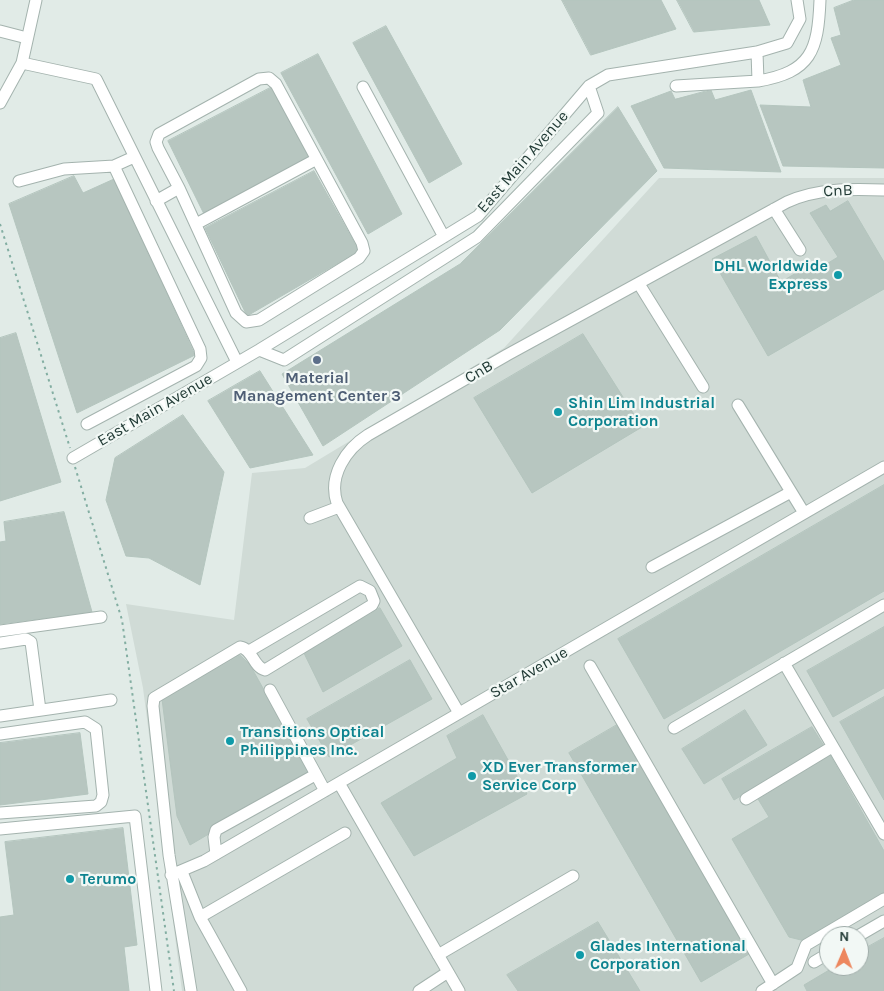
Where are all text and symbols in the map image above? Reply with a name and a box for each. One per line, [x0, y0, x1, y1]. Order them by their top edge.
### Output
street label: East Main Avenue [473, 107, 573, 217]
street label: CnB [823, 181, 853, 201]
place label: DHL Worldwide Express [714, 256, 828, 294]
marker: DHL Worldwide Express [832, 269, 844, 281]
marker: Material Management Center 3 [311, 354, 323, 366]
street label: CnB [461, 356, 497, 388]
place label: Material Management Center 3 [233, 368, 401, 406]
street label: East Main Avenue [94, 369, 216, 451]
place label: Shin Lim Industrial Corporation [568, 393, 715, 431]
marker: Shin Lim Industrial Corporation [552, 406, 564, 418]
street label: Star Avenue [487, 643, 571, 703]
place label: Transitions Optical Philippines Inc. [240, 722, 384, 760]
marker: Transitions Optical Philippines Inc. [224, 735, 236, 747]
place label: XD Ever Transformer Service Corp [482, 757, 636, 795]
marker: XD Ever Transformer Service Corp [466, 770, 478, 782]
place label: Terumo [80, 869, 136, 889]
marker: Terumo [64, 873, 76, 885]
north arrow [819, 926, 869, 976]
text: N [839, 928, 849, 945]
place label: Glades International Corporation [590, 936, 746, 974]
marker: Glades International Corporation [574, 949, 586, 961]

